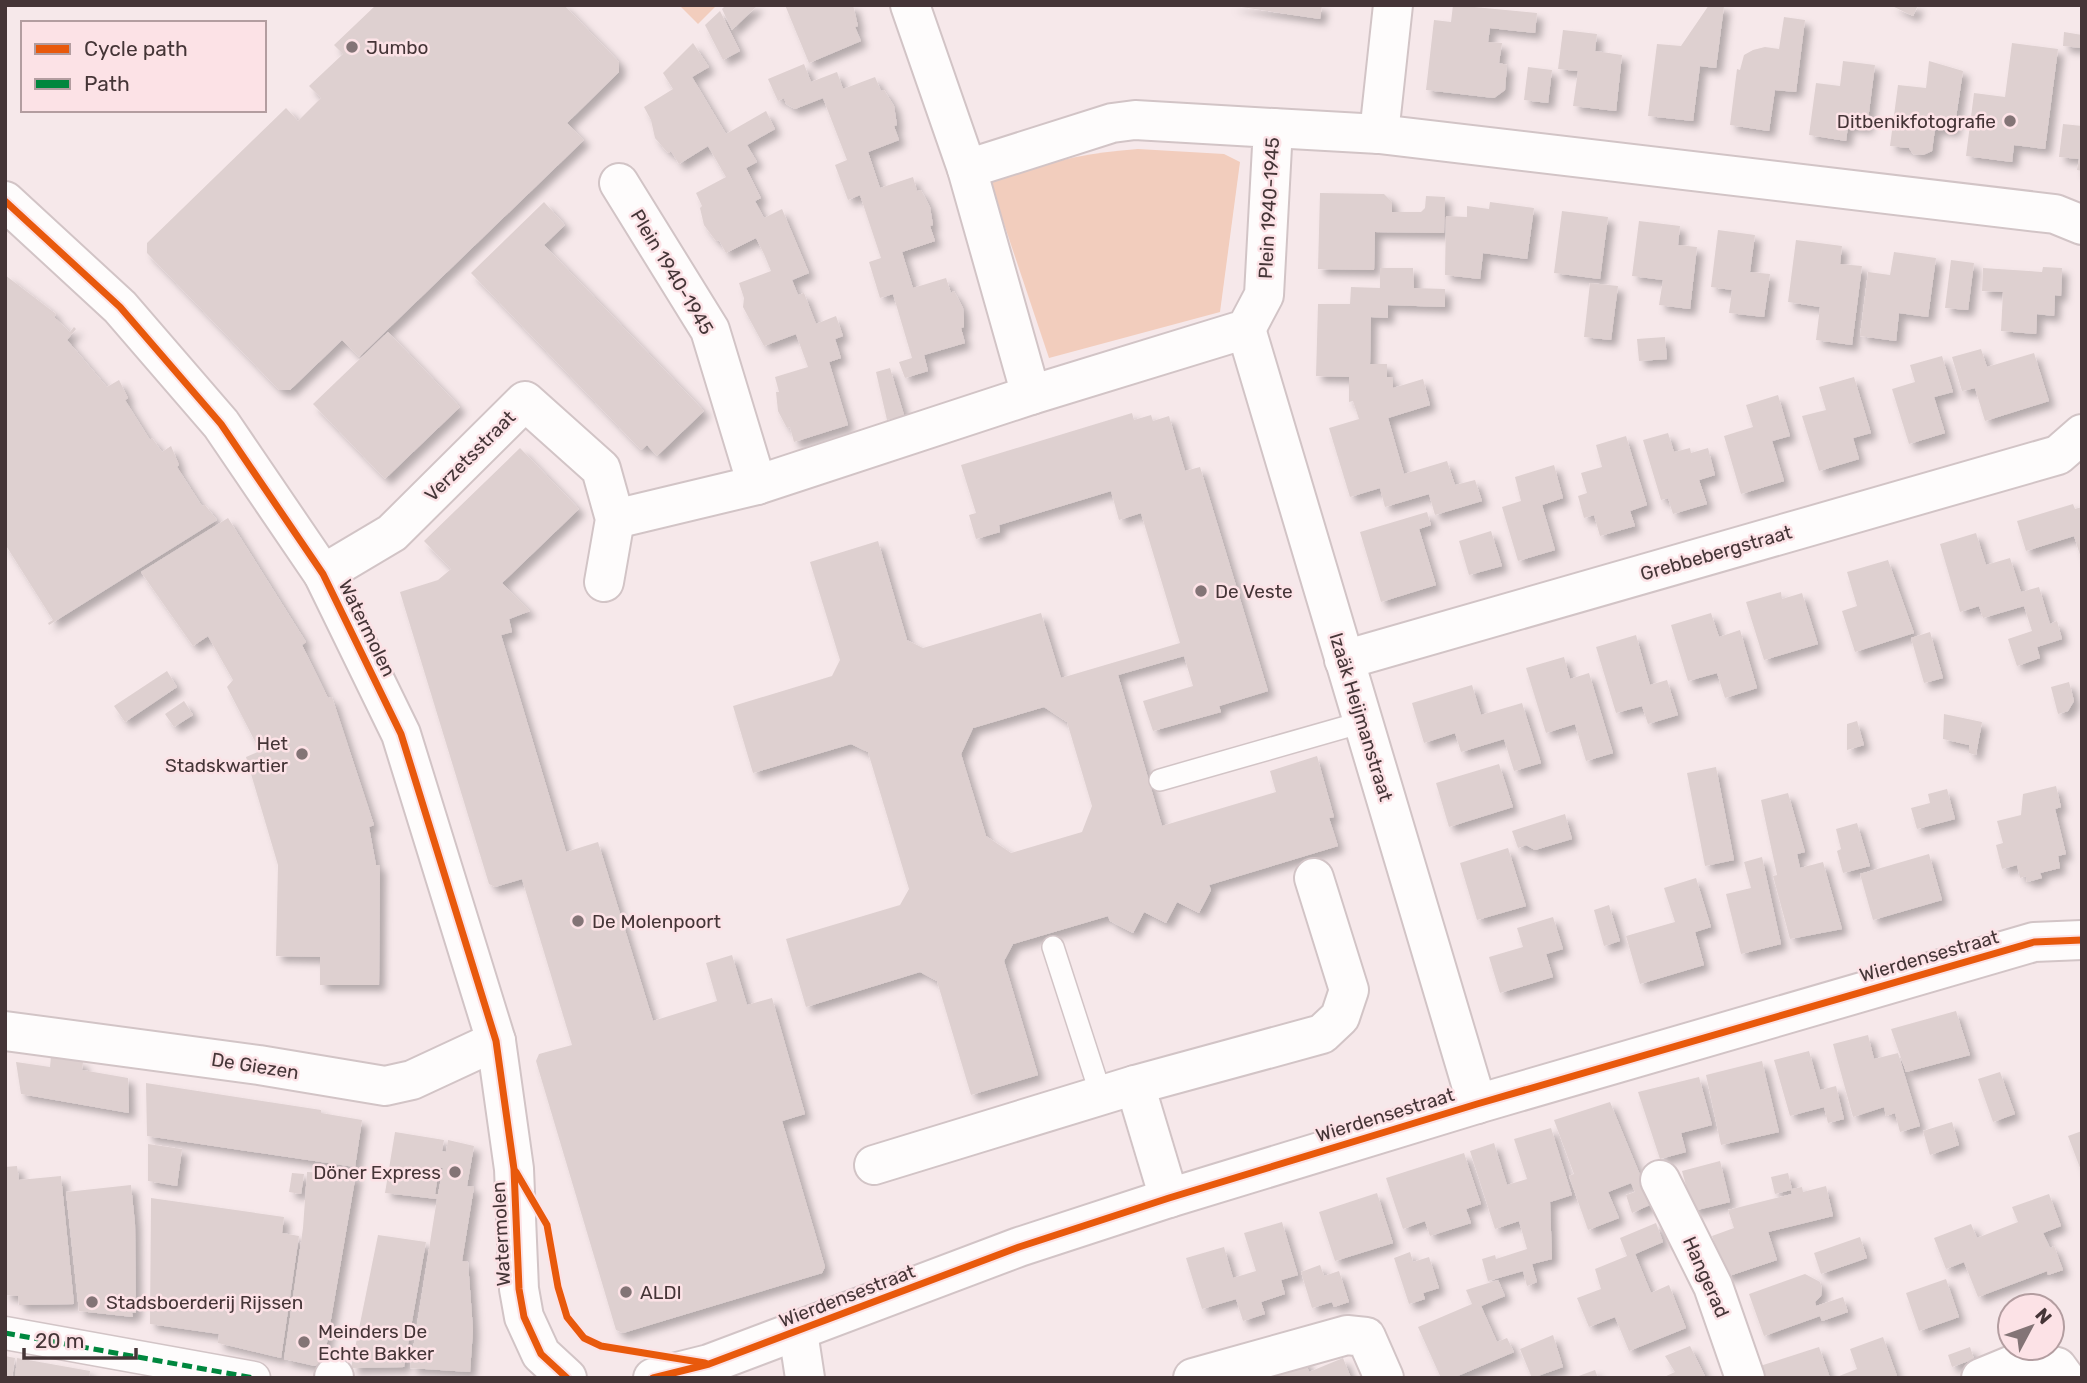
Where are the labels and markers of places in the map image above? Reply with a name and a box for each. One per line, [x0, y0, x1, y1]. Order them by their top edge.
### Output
place label: Jumbo [366, 36, 429, 59]
marker: Jumbo [344, 39, 360, 55]
place label: Ditbenikfotografie [1837, 110, 1996, 133]
marker: Ditbenikfotografie [2002, 113, 2018, 129]
place label: De Veste [1215, 580, 1293, 603]
marker: De Veste [1193, 583, 1209, 599]
place label: Het Stadskwartier [165, 732, 289, 777]
marker: Het Stadskwartier [294, 746, 310, 762]
place label: De Molenpoort [592, 910, 722, 933]
marker: De Molenpoort [570, 913, 586, 929]
place label: Döner Express [313, 1161, 441, 1184]
marker: Döner Express [447, 1164, 463, 1180]
place label: ALDI [640, 1281, 682, 1304]
marker: ALDI [618, 1284, 634, 1300]
place label: Stadsboerderij Rijssen [106, 1291, 303, 1314]
marker: Stadsboerderij Rijssen [84, 1294, 100, 1310]
place label: Meinders De Echte Bakker [318, 1320, 435, 1365]
marker: Meinders De Echte Bakker [296, 1334, 312, 1350]

